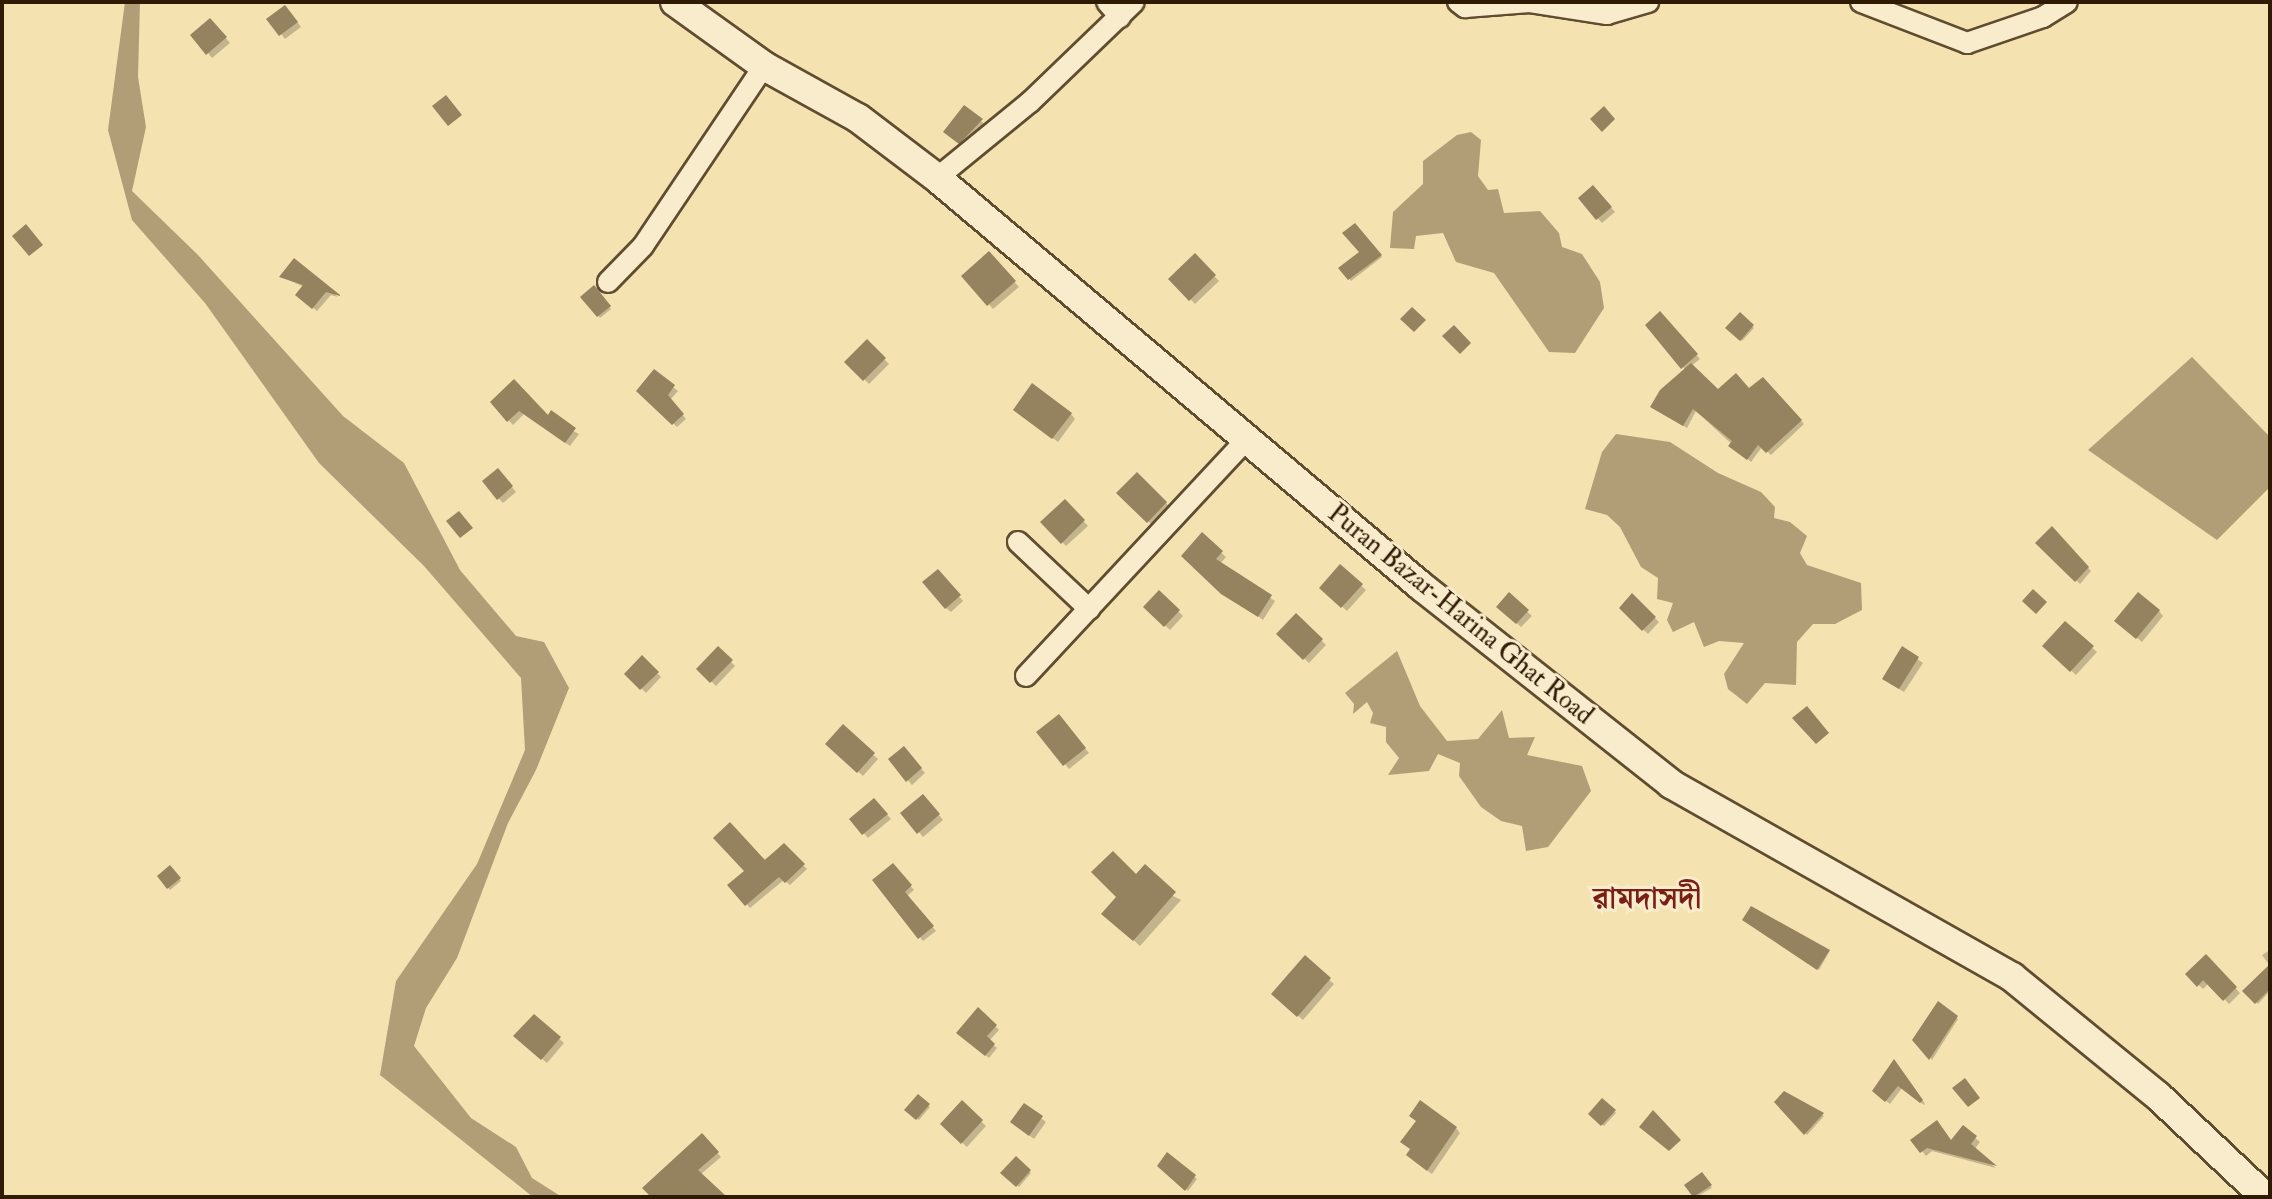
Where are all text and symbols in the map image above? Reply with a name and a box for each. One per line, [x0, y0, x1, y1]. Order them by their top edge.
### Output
street label: Puran Bazar-Harina Ghat Road [1321, 498, 1599, 732]
district label: রামদাসদী [1593, 881, 1701, 917]

